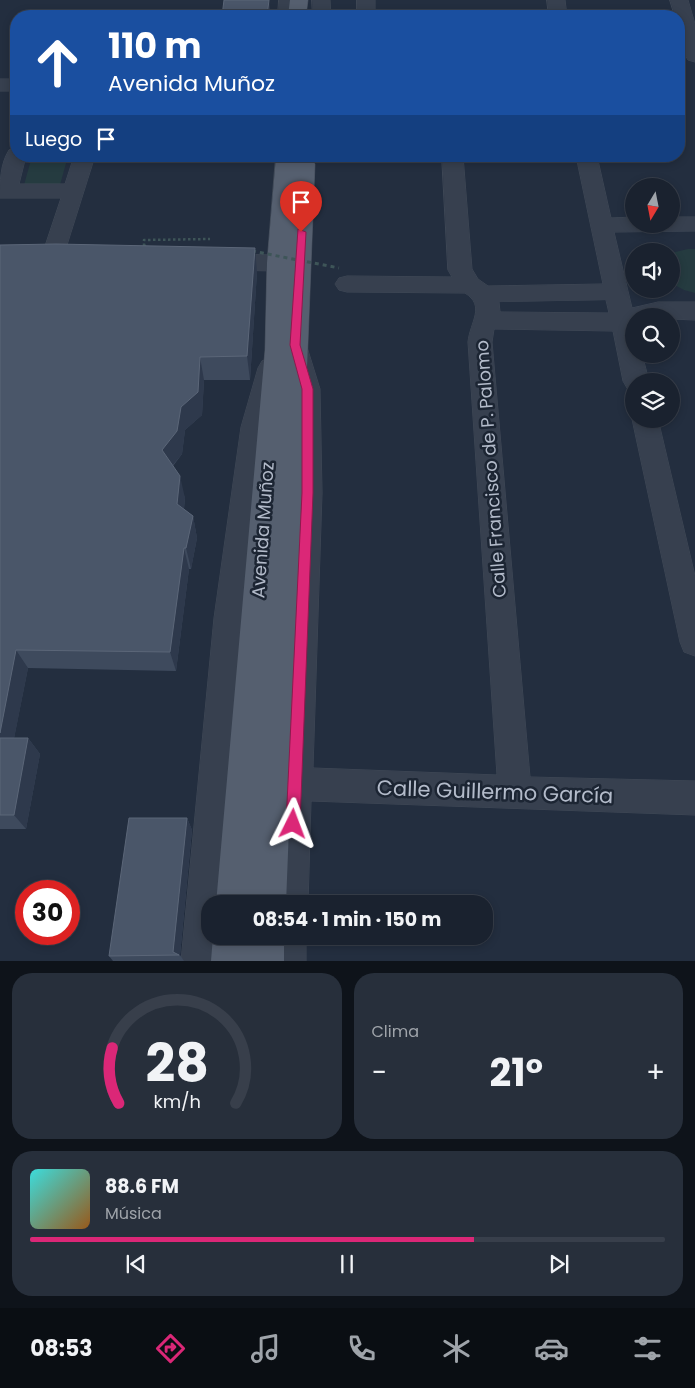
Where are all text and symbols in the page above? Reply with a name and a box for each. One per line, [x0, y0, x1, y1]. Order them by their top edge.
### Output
text: 110 m [108, 21, 202, 70]
icon: ahead [25, 30, 90, 95]
text: Avenida Muñoz [108, 68, 275, 99]
icon: arrive [92, 125, 120, 153]
text: Luego [25, 126, 82, 153]
north arrow [625, 178, 680, 232]
map controls [625, 178, 680, 428]
pin [280, 181, 322, 232]
icon: arrive [287, 188, 315, 216]
button: sound [625, 243, 680, 298]
button: search [625, 308, 680, 363]
street label: Calle Francisco de P. Palomo [469, 339, 512, 599]
button: layers [625, 373, 680, 428]
street label: Avenida Muñoz [245, 461, 280, 599]
street label: Calle Guillermo García [376, 773, 614, 810]
position arrow [266, 797, 318, 849]
speed limit sign: 30 [15, 880, 80, 945]
text: 08:54 · 1 min · 150 m [253, 906, 441, 933]
text: Clima [372, 1020, 419, 1043]
text: 28 [145, 1027, 208, 1100]
text: 21° [490, 1046, 543, 1099]
text: − [372, 1053, 387, 1092]
text: + [646, 1053, 665, 1092]
text: km/h [153, 1089, 201, 1114]
text: 88.6 FM [105, 1173, 179, 1200]
text: Música [105, 1202, 162, 1225]
icon: previous [122, 1250, 150, 1278]
icon: pause [333, 1250, 361, 1278]
icon: next [545, 1250, 573, 1278]
icon: directions [153, 1331, 188, 1366]
icon: music [248, 1331, 283, 1366]
icon: phone [344, 1331, 379, 1366]
icon: climate [439, 1331, 474, 1366]
icon: car [534, 1331, 569, 1366]
icon: filters [630, 1331, 665, 1366]
text: 08:53 [30, 1333, 93, 1364]

